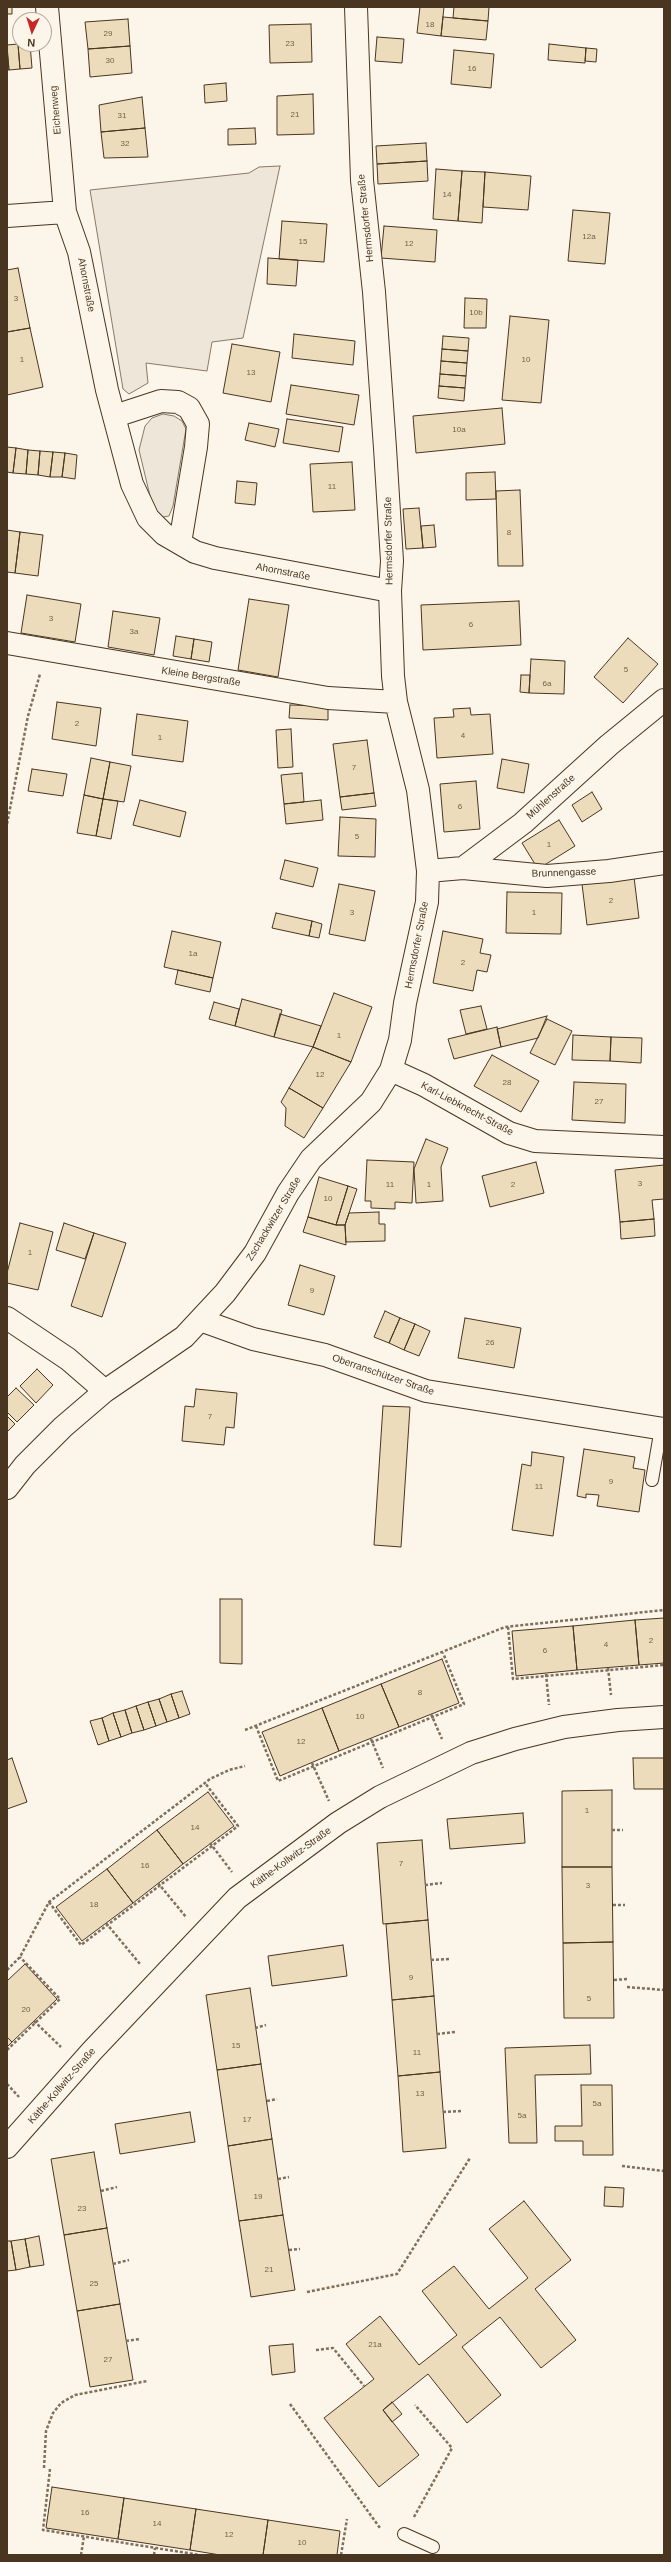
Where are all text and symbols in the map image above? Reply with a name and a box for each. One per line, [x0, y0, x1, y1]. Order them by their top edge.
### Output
north arrow [12, 12, 52, 52]
house number: 18 [426, 20, 434, 30]
house number: 29 [104, 29, 112, 39]
text: N [27, 37, 36, 49]
house number: 23 [286, 39, 294, 49]
house number: 30 [106, 56, 114, 66]
house number: 16 [468, 64, 476, 74]
street label: Eichenweg [48, 85, 64, 135]
house number: 21 [291, 110, 299, 120]
house number: 31 [118, 111, 126, 121]
house number: 32 [121, 139, 129, 149]
street label: Hermsdorfer Straße [355, 173, 377, 263]
house number: 14 [443, 190, 451, 200]
house number: 12a [582, 232, 596, 242]
house number: 15 [299, 237, 307, 247]
house number: 12 [405, 239, 413, 249]
street label: Ahornstraße [75, 257, 97, 313]
house number: 3 [14, 294, 18, 304]
house number: 10b [469, 308, 483, 318]
house number: 1 [20, 355, 24, 365]
house number: 10 [522, 355, 530, 365]
house number: 13 [247, 368, 255, 378]
house number: 10a [452, 425, 466, 435]
house number: 11 [328, 482, 336, 492]
street label: Hermsdorfer Straße [382, 497, 396, 585]
house number: 8 [507, 528, 511, 538]
street label: Ahornstraße [255, 561, 311, 583]
house number: 3 [49, 614, 53, 624]
house number: 6 [469, 620, 473, 630]
house number: 3a [130, 627, 138, 637]
street label: Kleine Bergstraße [161, 665, 241, 689]
house number: 5 [624, 665, 628, 675]
house number: 6a [543, 679, 551, 689]
house number: 2 [75, 719, 79, 729]
house number: 4 [461, 731, 465, 741]
house number: 1 [158, 733, 162, 743]
house number: 7 [352, 763, 356, 773]
street label: Mühlenstraße [524, 772, 578, 822]
house number: 6 [458, 802, 462, 812]
house number: 5 [355, 832, 359, 842]
house number: 1 [547, 840, 551, 850]
street label: Brunnengasse [532, 866, 596, 880]
house number: 2 [609, 896, 613, 906]
street label: Hermsdorfer Straße [403, 900, 431, 990]
house number: 3 [350, 908, 354, 918]
house number: 1 [532, 908, 536, 918]
house number: 1a [189, 949, 197, 959]
house number: 2 [461, 958, 465, 968]
house number: 1 [337, 1031, 341, 1041]
house number: 12 [316, 1070, 324, 1080]
house number: 28 [503, 1078, 511, 1088]
street label: Karl-Liebknecht-Straße [419, 1080, 515, 1138]
house number: 27 [595, 1097, 603, 1107]
street label: Zschackwitzer Straße [244, 1175, 304, 1263]
house number: 3 [638, 1179, 642, 1189]
house number: 11 [386, 1180, 394, 1190]
house number: 1 [427, 1180, 431, 1190]
house number: 2 [511, 1180, 515, 1190]
house number: 10 [324, 1194, 332, 1204]
house number: 1 [28, 1248, 32, 1258]
house number: 9 [310, 1286, 314, 1296]
house number: 26 [486, 1338, 494, 1348]
street label: Oberranschützer Straße [330, 1352, 436, 1398]
house number: 7 [208, 1412, 212, 1422]
house number: 9 [609, 1477, 613, 1487]
house number: 11 [535, 1482, 543, 1492]
house number: 2 [649, 1636, 653, 1646]
house number: 4 [604, 1640, 608, 1650]
house number: 6 [543, 1646, 547, 1656]
house number: 8 [418, 1688, 422, 1698]
house number: 10 [356, 1712, 364, 1722]
house number: 12 [297, 1737, 305, 1747]
house number: 1 [585, 1806, 589, 1816]
house number: 14 [191, 1823, 199, 1833]
street label: Käthe-Kollwitz-Straße [248, 1825, 334, 1891]
house number: 7 [399, 1859, 403, 1869]
house number: 16 [141, 1861, 149, 1871]
house number: 3 [586, 1881, 590, 1891]
house number: 18 [90, 1900, 98, 1910]
house number: 9 [409, 1973, 413, 1983]
house number: 5 [587, 1994, 591, 2004]
house number: 20 [22, 2005, 30, 2015]
house number: 15 [232, 2041, 240, 2051]
street label: Käthe-Kollwitz-Straße [26, 2046, 98, 2126]
house number: 11 [413, 2048, 421, 2058]
house number: 13 [416, 2089, 424, 2099]
house number: 5a [593, 2099, 601, 2109]
house number: 5a [518, 2111, 526, 2121]
house number: 17 [243, 2115, 251, 2125]
house number: 19 [254, 2192, 262, 2202]
house number: 23 [78, 2204, 86, 2214]
house number: 21 [265, 2265, 273, 2275]
house number: 25 [90, 2279, 98, 2289]
house number: 21a [368, 2340, 382, 2350]
house number: 27 [104, 2355, 112, 2365]
house number: 16 [81, 2508, 89, 2518]
house number: 14 [153, 2519, 161, 2529]
house number: 12 [225, 2530, 233, 2540]
house number: 10 [298, 2538, 306, 2548]

